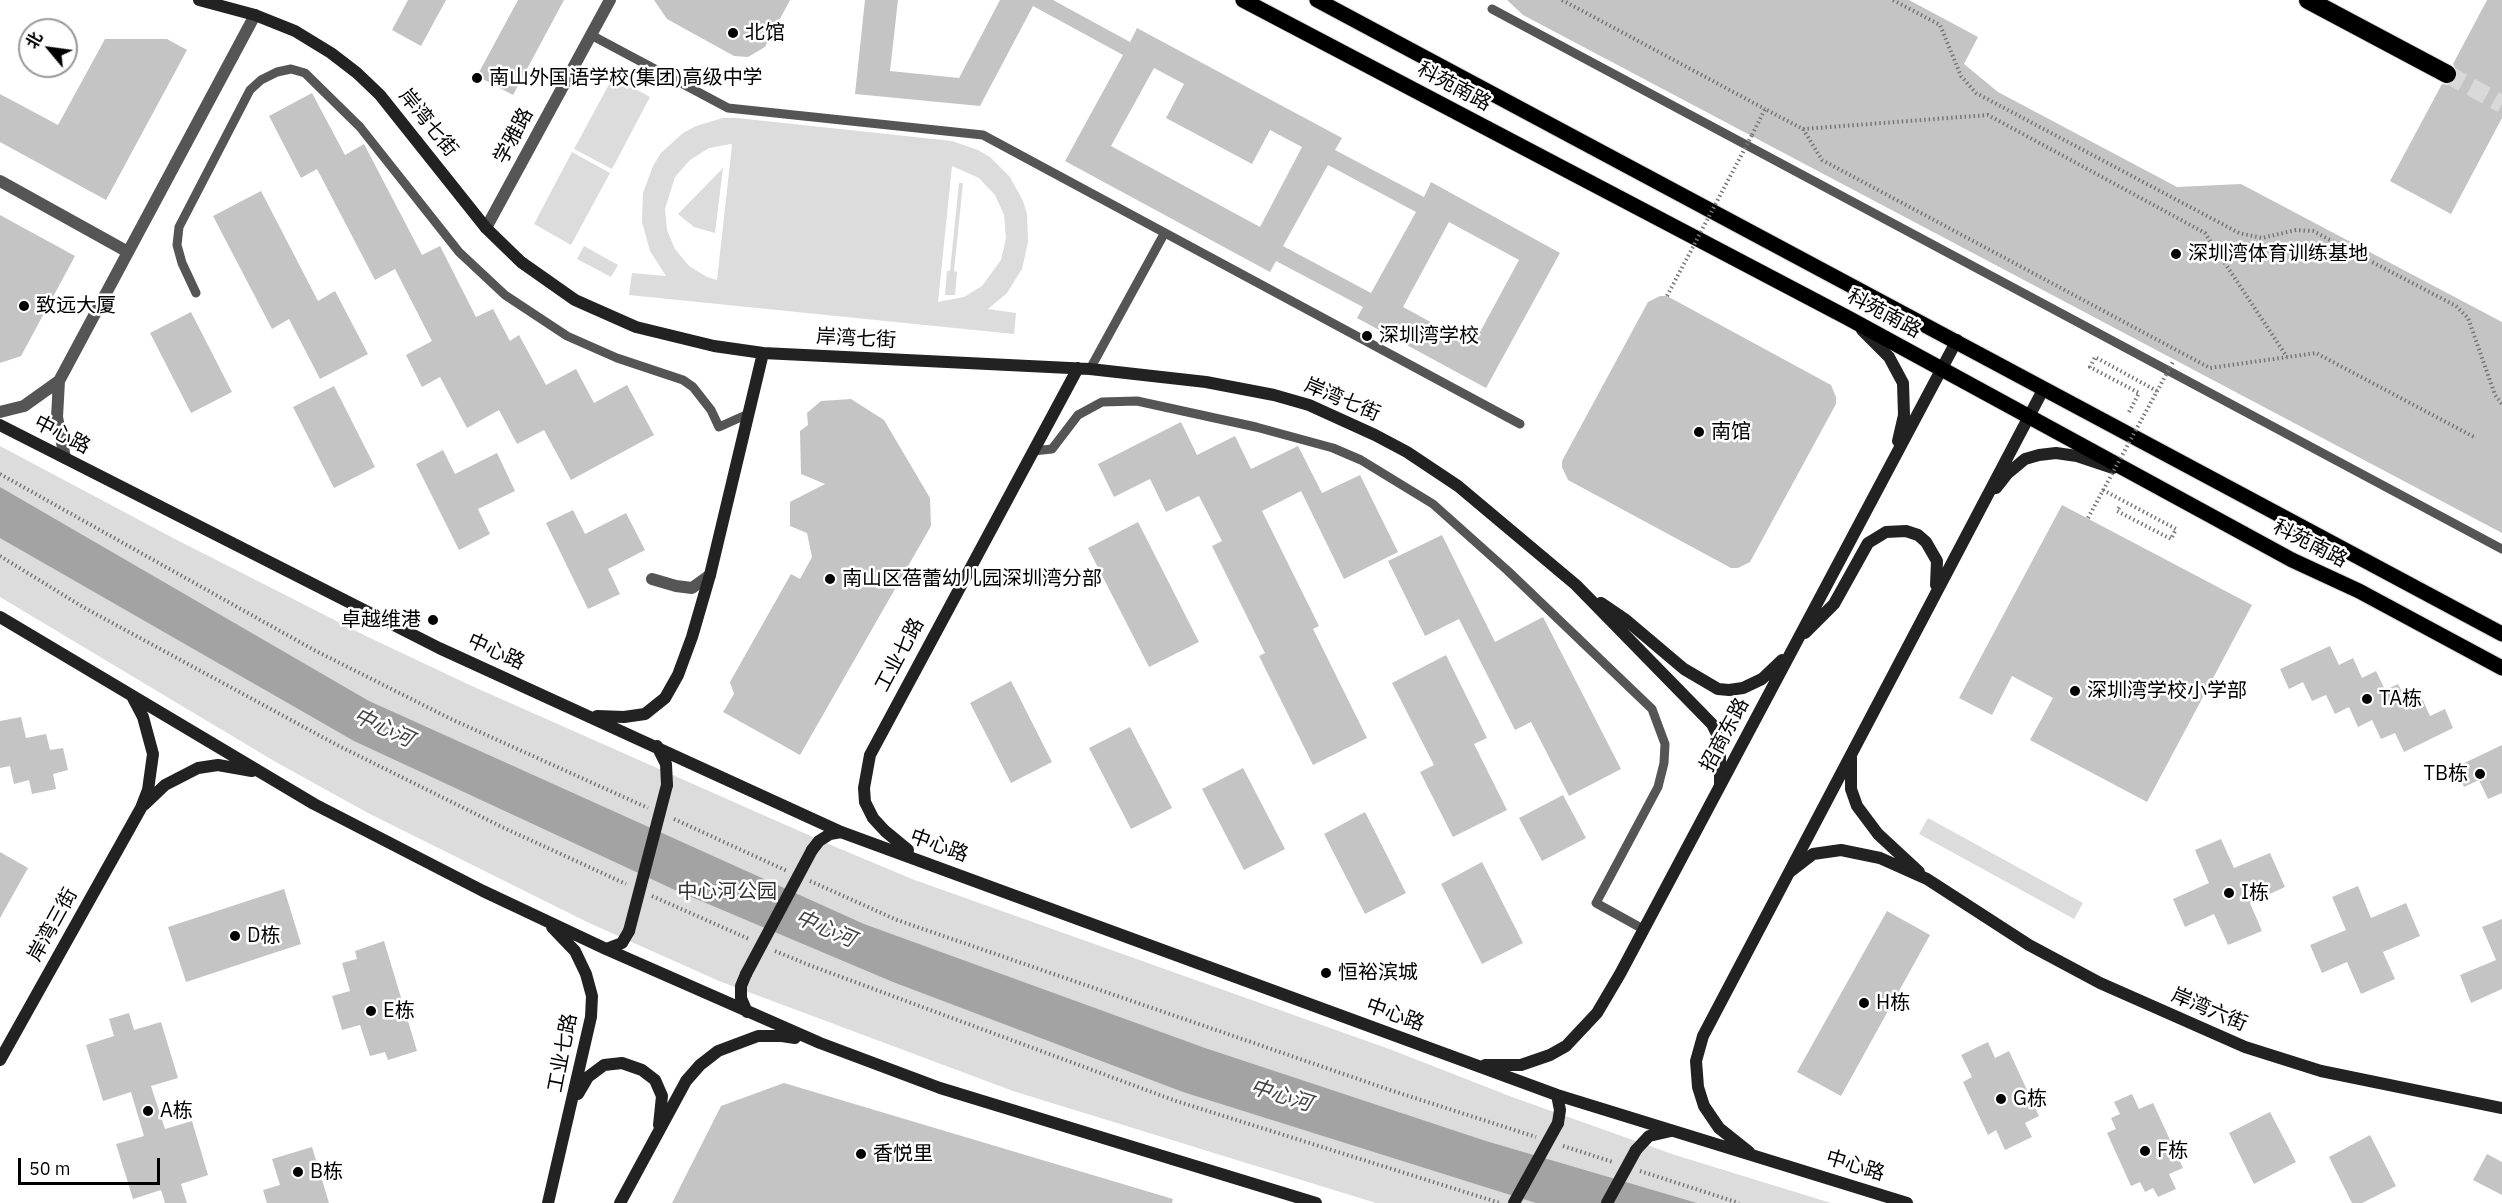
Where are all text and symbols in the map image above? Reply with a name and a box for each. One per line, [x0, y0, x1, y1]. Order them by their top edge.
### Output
north arrow [18, 18, 78, 78]
place label: 北馆 [745, 21, 785, 45]
marker: 北馆 [726, 26, 740, 40]
text: 北 [21, 28, 47, 52]
street label: 科苑南路 [1413, 58, 1495, 116]
place label: 南山外国语学校(集团)高级中学 [489, 66, 762, 90]
marker: 南山外国语学校(集团)高级中学 [470, 71, 484, 85]
street label: 岸湾七街 [394, 84, 462, 162]
street label: 学雅路 [489, 104, 539, 168]
place label: 深圳湾体育训练基地 [2188, 242, 2368, 266]
marker: 深圳湾体育训练基地 [2169, 247, 2183, 261]
street label: 科苑南路 [1843, 285, 1925, 343]
place label: 致远大厦 [36, 294, 116, 318]
marker: 致远大厦 [17, 299, 31, 313]
place label: 深圳湾学校 [1379, 324, 1479, 348]
street label: 岸湾七街 [815, 325, 897, 353]
marker: 深圳湾学校 [1360, 329, 1374, 343]
street label: 岸湾七街 [1300, 373, 1384, 427]
street label: 中心路 [30, 411, 94, 459]
place label: 南馆 [1711, 420, 1751, 444]
marker: 南馆 [1692, 425, 1706, 439]
street label: 科苑南路 [2269, 515, 2351, 573]
place label: 南山区蓓蕾幼儿园深圳湾分部 [842, 567, 1102, 591]
marker: 南山区蓓蕾幼儿园深圳湾分部 [823, 572, 837, 586]
place label: 卓越维港 [341, 608, 421, 632]
marker: 卓越维港 [426, 613, 440, 627]
street label: 工业七路 [871, 614, 929, 696]
street label: 中心路 [464, 629, 528, 675]
place label: 深圳湾学校小学部 [2087, 679, 2247, 703]
marker: 深圳湾学校小学部 [2068, 684, 2082, 698]
place label: TA栋 [2379, 687, 2422, 711]
marker: TA栋 [2360, 692, 2374, 706]
street label: 招商东路 [1696, 694, 1754, 776]
water label: 中心河 [349, 703, 417, 753]
place label: TB栋 [2424, 762, 2468, 786]
marker: TB栋 [2473, 767, 2487, 781]
street label: 中心路 [907, 824, 971, 868]
park label: 中心河公园 [677, 880, 777, 904]
place label: I栋 [2241, 881, 2269, 905]
street label: 岸湾三街 [23, 884, 83, 966]
marker: I栋 [2222, 886, 2236, 900]
water label: 中心河 [791, 905, 859, 953]
place label: D栋 [247, 924, 280, 948]
marker: D栋 [228, 929, 242, 943]
place label: 恒裕滨城 [1338, 961, 1418, 985]
marker: 恒裕滨城 [1319, 966, 1333, 980]
street label: 岸湾六街 [2167, 983, 2251, 1037]
place label: H栋 [1876, 991, 1910, 1015]
street label: 中心路 [1363, 993, 1427, 1037]
marker: H栋 [1857, 996, 1871, 1010]
place label: E栋 [383, 999, 415, 1023]
marker: E栋 [364, 1004, 378, 1018]
street label: 工业七路 [544, 1011, 582, 1095]
water label: 中心河 [1247, 1075, 1315, 1117]
place label: G栋 [2013, 1087, 2047, 1111]
marker: G栋 [1994, 1092, 2008, 1106]
place label: A栋 [160, 1099, 193, 1123]
marker: A栋 [141, 1104, 155, 1118]
place label: F栋 [2157, 1139, 2188, 1163]
place label: 香悦里 [873, 1142, 933, 1166]
marker: F栋 [2138, 1144, 2152, 1158]
scale bar [21, 1146, 164, 1184]
street label: 中心路 [1823, 1146, 1887, 1186]
marker: 香悦里 [854, 1147, 868, 1161]
text: 50 m [29, 1157, 71, 1180]
place label: B栋 [310, 1160, 343, 1184]
marker: B栋 [291, 1165, 305, 1179]

